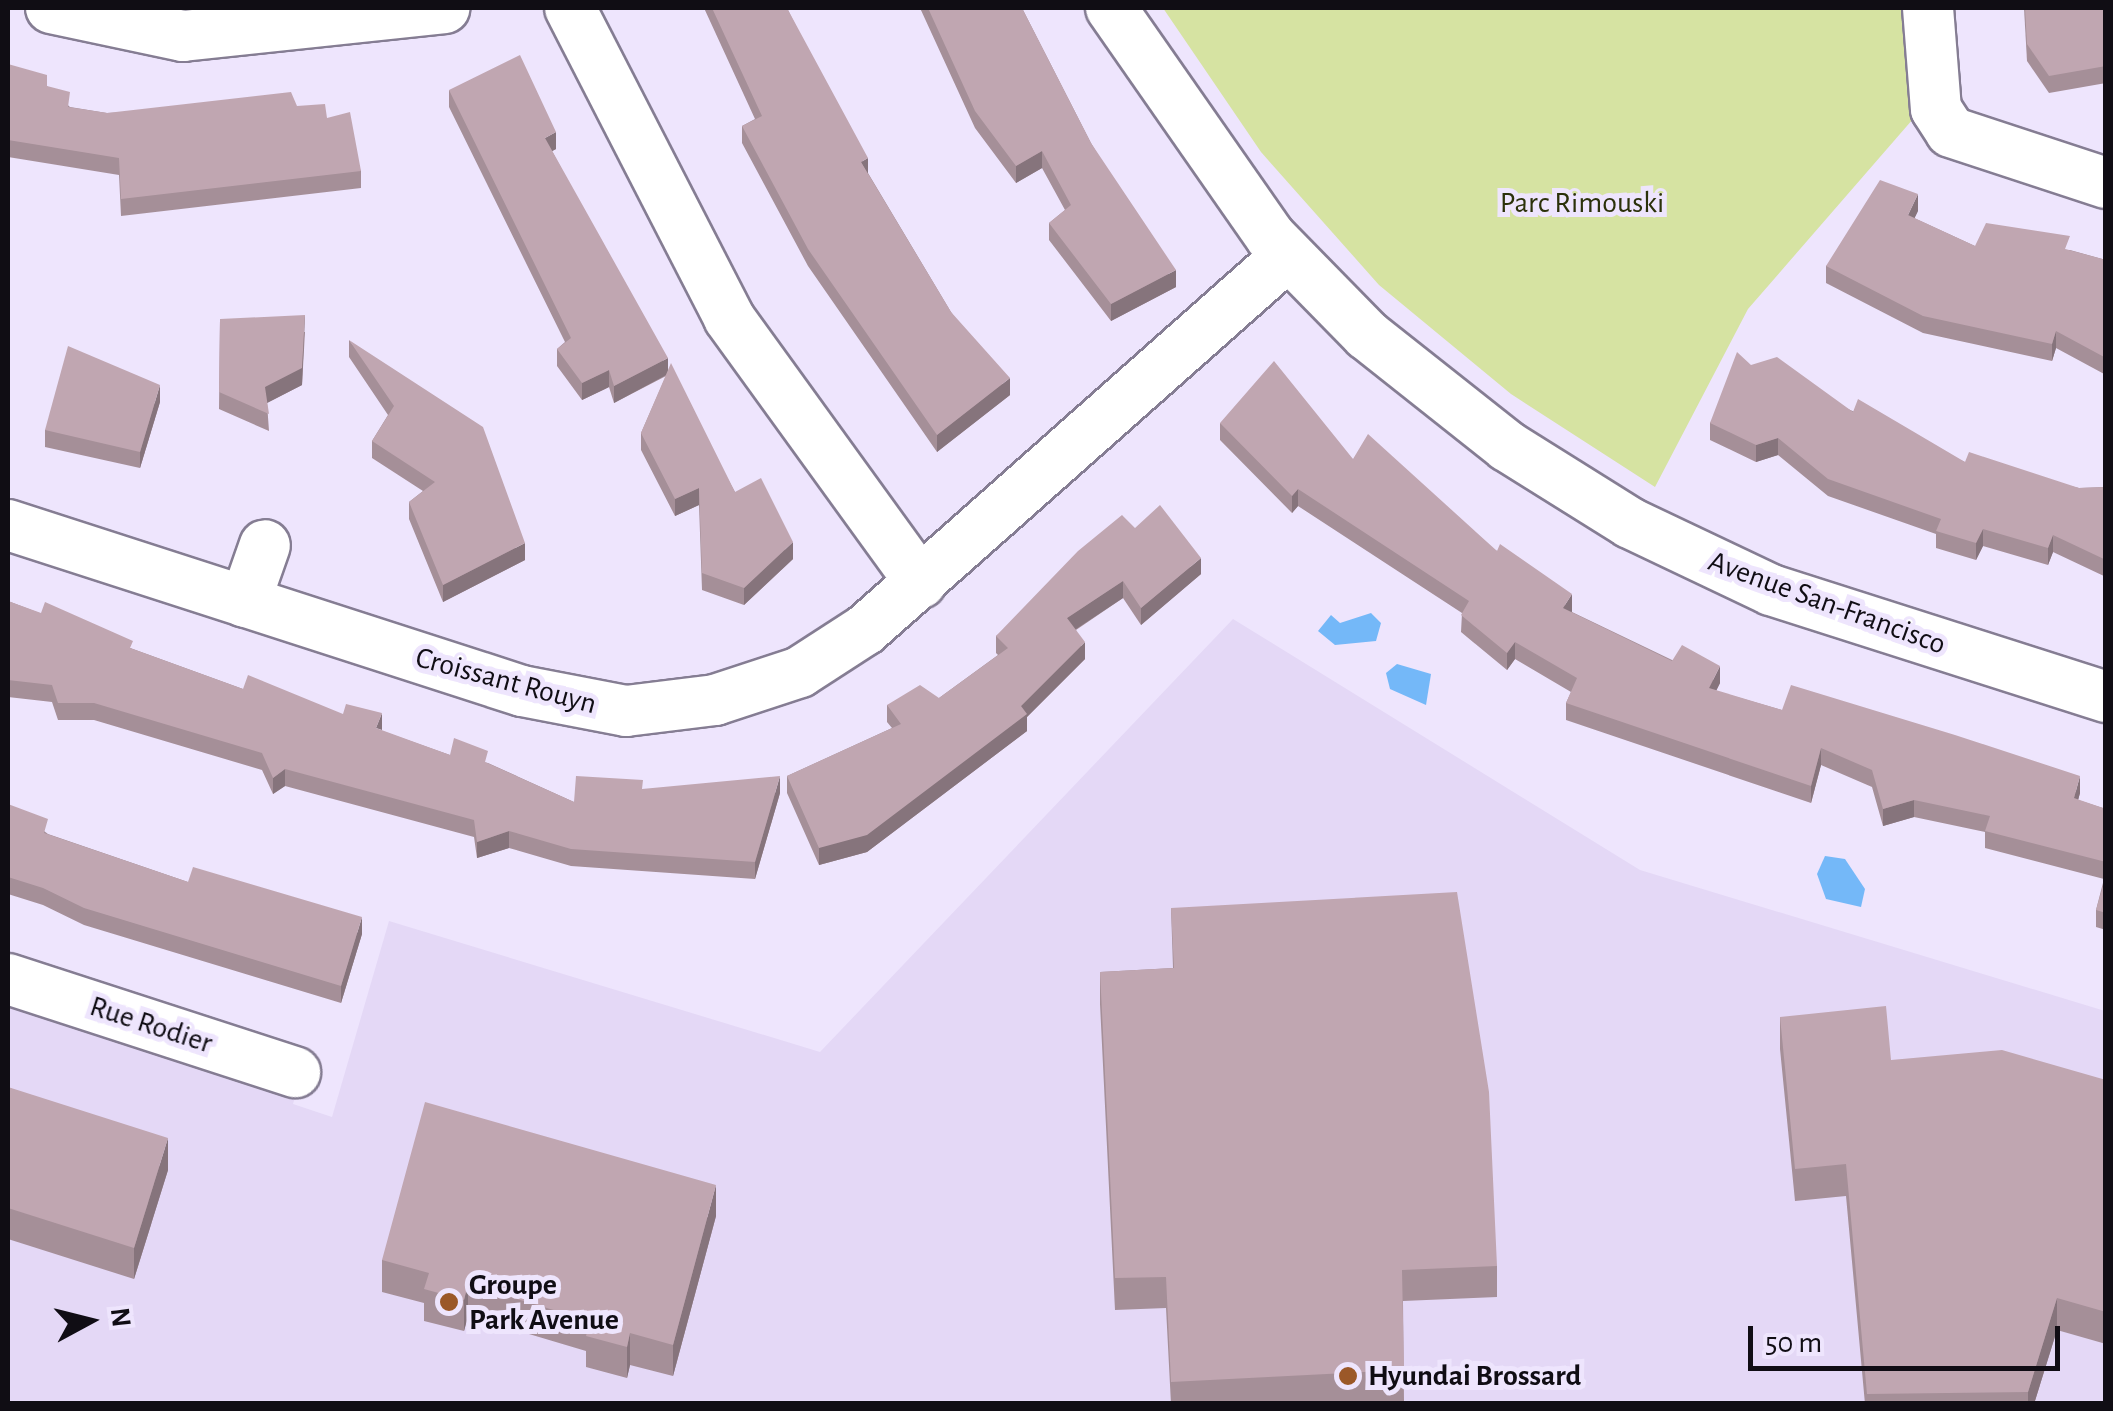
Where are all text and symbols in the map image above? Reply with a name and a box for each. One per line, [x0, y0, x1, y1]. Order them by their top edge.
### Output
park label: Parc Rimouski [1500, 185, 1664, 221]
street label: Avenue San-Francisco [1703, 543, 1951, 663]
street label: Croissant Rouyn [412, 640, 600, 722]
street label: Rue Rodier [85, 988, 217, 1062]
place label: Groupe Park Avenue [469, 1267, 619, 1338]
north arrow [40, 1271, 140, 1371]
marker: Groupe Park Avenue [438, 1291, 460, 1313]
text: N [105, 1306, 135, 1329]
scale bar [1753, 1306, 2066, 1368]
text: 50 m [1765, 1328, 1822, 1358]
place label: Hyundai Brossard [1368, 1358, 1581, 1394]
marker: Hyundai Brossard [1337, 1365, 1359, 1387]

